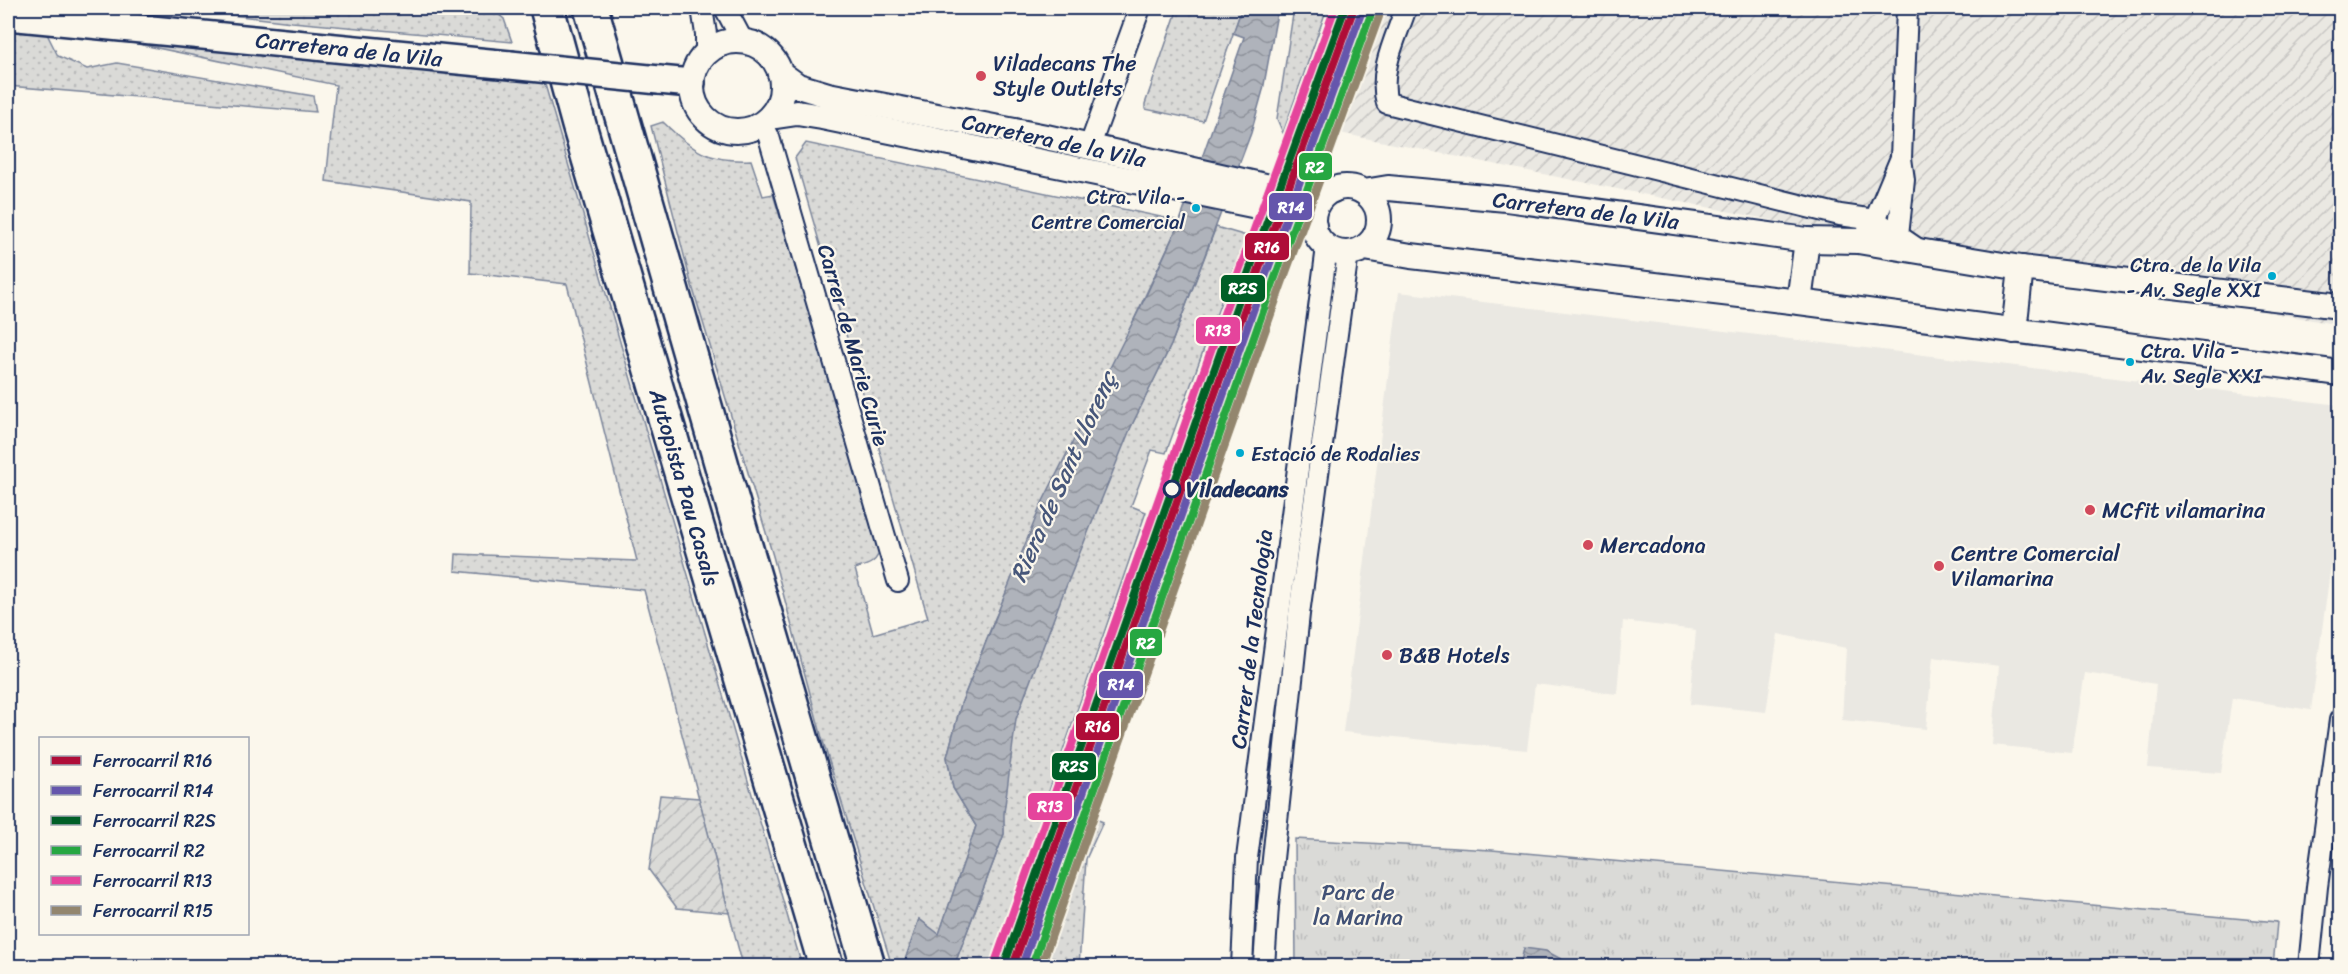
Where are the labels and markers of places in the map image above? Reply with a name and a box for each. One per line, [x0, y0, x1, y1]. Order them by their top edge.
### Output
place label: Viladecans The Style Outlets [993, 44, 1136, 108]
marker: Viladecans The Style Outlets [974, 69, 988, 83]
place label: Ctra. Vila - Centre Comercial [1032, 180, 1186, 240]
marker: Ctra. Vila - Centre Comercial [1190, 202, 1202, 214]
place label: Ctra. de la Vila - Av. Segle XXI [2126, 248, 2262, 308]
marker: Ctra. de la Vila - Av. Segle XXI [2266, 270, 2278, 282]
place label: Ctra. Vila - Av. Segle XXI [2140, 334, 2263, 394]
marker: Ctra. Vila - Av. Segle XXI [2124, 356, 2136, 368]
place label: Estació de Rodalies [1251, 437, 1421, 472]
marker: Estació de Rodalies [1234, 447, 1246, 459]
place label: Viladecans [1186, 470, 1290, 509]
marker: Viladecans [1163, 480, 1181, 498]
place label: MCfit vilamarina [2102, 491, 2266, 530]
marker: MCfit vilamarina [2083, 503, 2097, 517]
place label: Mercadona [1600, 526, 1706, 565]
place label: Centre Comercial Vilamarina [1951, 534, 2120, 598]
marker: Mercadona [1581, 538, 1595, 552]
marker: Centre Comercial Vilamarina [1932, 559, 1946, 573]
place label: B&B Hotels [1399, 636, 1510, 675]
marker: B&B Hotels [1380, 648, 1394, 662]

